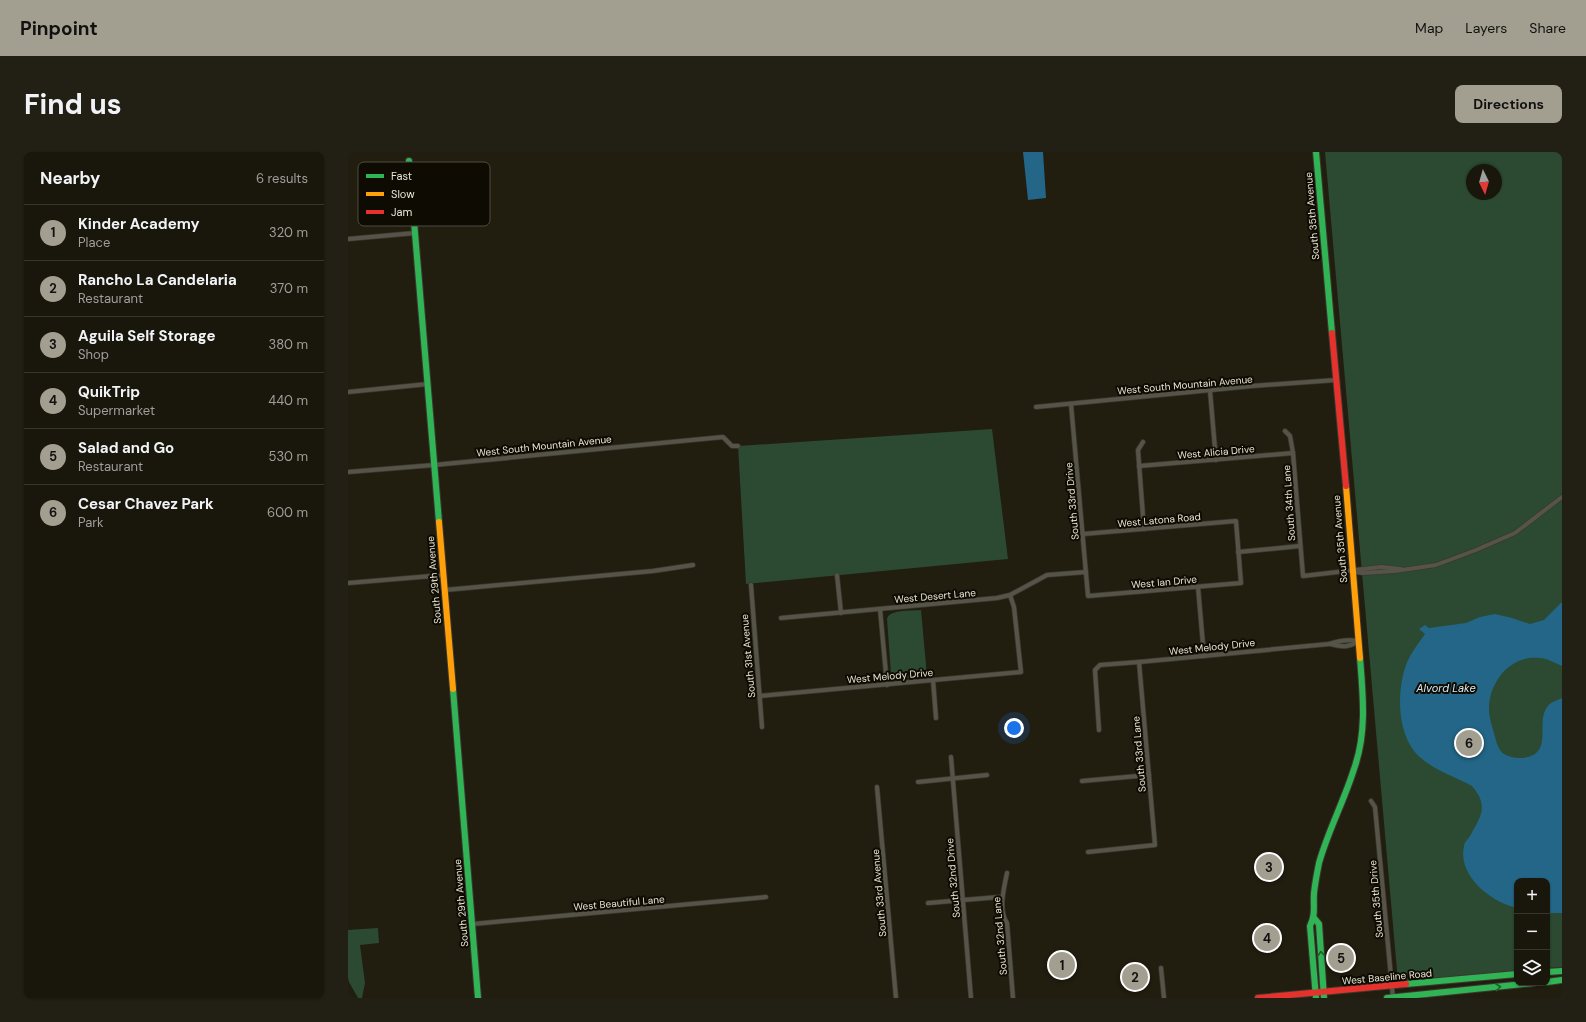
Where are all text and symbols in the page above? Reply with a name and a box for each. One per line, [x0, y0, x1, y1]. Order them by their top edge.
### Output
text: Pinpoint [20, 16, 98, 41]
text: Map [1415, 19, 1443, 37]
text: Layers [1465, 19, 1507, 37]
text: Share [1529, 19, 1566, 37]
button: Directions [1455, 85, 1562, 123]
text: Find us [24, 86, 122, 123]
legend [358, 162, 490, 226]
north arrow [1466, 164, 1502, 200]
text: Nearby [40, 167, 100, 189]
text: Fast [391, 169, 412, 183]
text: 6 results [256, 170, 308, 187]
street label: South 35th Avenue [1302, 171, 1322, 260]
text: Slow [391, 187, 415, 201]
text: Jam [391, 205, 412, 219]
text: Kinder Academy [78, 214, 200, 234]
text: 1 [51, 224, 55, 241]
text: 320 m [269, 224, 308, 241]
text: Place [78, 234, 110, 251]
text: Rancho La Candelaria [78, 270, 237, 290]
text: 2 [49, 280, 57, 297]
text: 370 m [270, 280, 308, 297]
text: Restaurant [78, 290, 143, 307]
text: Aguila Self Storage [78, 326, 216, 346]
text: 3 [49, 336, 57, 353]
text: 380 m [268, 336, 308, 353]
text: Shop [78, 346, 109, 363]
street label: West South Mountain Avenue [1117, 373, 1254, 397]
text: QuikTrip [78, 382, 140, 402]
text: 4 [49, 392, 57, 409]
text: 440 m [268, 392, 308, 409]
text: Supermarket [78, 402, 155, 419]
street label: West South Mountain Avenue [476, 432, 613, 460]
text: Salad and Go [78, 438, 174, 458]
street label: West Alicia Drive [1177, 442, 1255, 462]
text: 5 [49, 448, 57, 465]
text: 530 m [268, 448, 308, 465]
text: Restaurant [78, 458, 143, 475]
street label: South 33rd Drive [1062, 461, 1082, 540]
street label: South 34th Lane [1280, 464, 1298, 541]
text: Cesar Chavez Park [78, 494, 214, 514]
street label: South 35th Avenue [1330, 494, 1350, 583]
text: 6 [49, 504, 57, 521]
text: 600 m [267, 504, 308, 521]
street label: West Latona Road [1117, 510, 1201, 530]
text: Park [78, 514, 104, 531]
street label: South 29th Avenue [424, 535, 444, 624]
street label: West Ian Drive [1131, 573, 1198, 591]
street label: West Desert Lane [894, 586, 977, 606]
street label: South 31st Avenue [738, 613, 758, 698]
street label: West Melody Drive [1168, 636, 1256, 658]
street label: West Melody Drive [846, 666, 934, 686]
water label: Alvord Lake [1415, 681, 1476, 695]
street label: South 33rd Lane [1129, 715, 1149, 793]
your location [1004, 718, 1024, 738]
pin: 6 [1456, 728, 1482, 758]
street label: South 32nd Drive [943, 837, 963, 918]
street label: South 33rd Avenue [869, 848, 889, 937]
pin: 3 [1256, 852, 1282, 882]
street label: South 29th Avenue [451, 858, 471, 947]
street label: South 35th Drive [1366, 859, 1386, 938]
map controls [1514, 878, 1550, 986]
button: + [1514, 878, 1550, 914]
street label: West Beautiful Lane [573, 893, 665, 913]
street label: South 32nd Lane [990, 896, 1010, 976]
button: − [1514, 914, 1550, 950]
pin: 4 [1254, 923, 1280, 953]
pin: 5 [1328, 943, 1354, 973]
pin: 1 [1049, 950, 1075, 980]
button: layers [1514, 950, 1550, 986]
one-way arrow [1316, 951, 1325, 957]
pin: 2 [1122, 962, 1148, 992]
street label: West Baseline Road [1341, 967, 1433, 987]
one-way arrow [1495, 982, 1501, 991]

